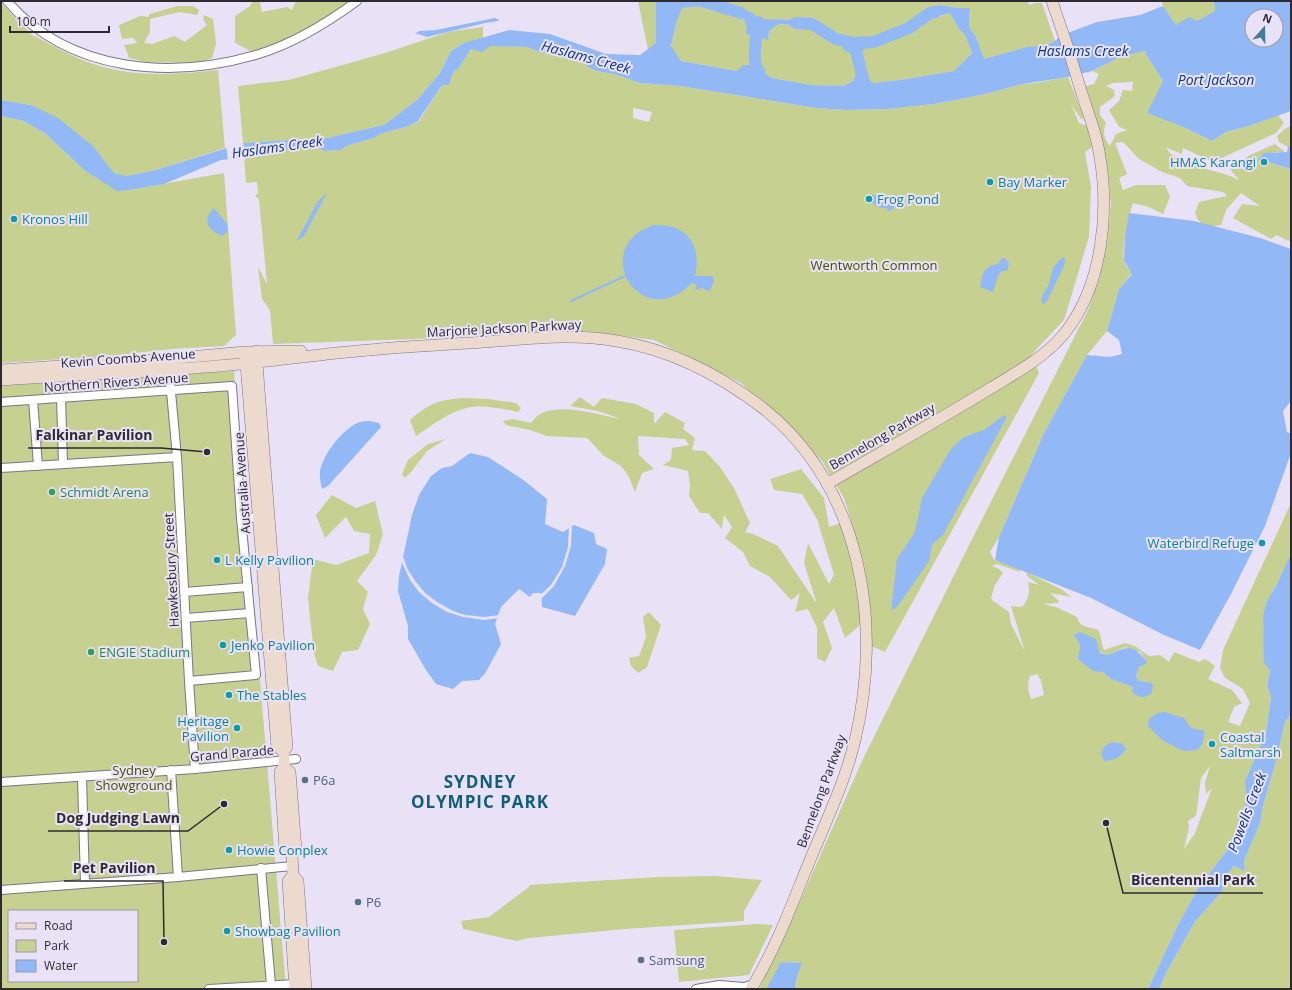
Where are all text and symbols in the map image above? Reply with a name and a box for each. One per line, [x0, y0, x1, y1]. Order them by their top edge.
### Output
scale bar [10, 8, 109, 34]
north arrow [1244, 8, 1284, 48]
text: N [1261, 10, 1274, 27]
text: 100 m [16, 13, 51, 30]
water label: Haslams Creek [540, 36, 634, 78]
water label: Haslams Creek [1037, 41, 1130, 60]
water label: Port Jackson [1178, 70, 1254, 89]
water label: Haslams Creek [230, 131, 325, 162]
place label: HMAS Karangi [1170, 153, 1256, 171]
marker: HMAS Karangi [1259, 157, 1269, 167]
place label: Bay Marker [998, 173, 1068, 191]
marker: Bay Marker [985, 177, 995, 187]
place label: Frog Pond [877, 190, 939, 208]
marker: Frog Pond [864, 194, 874, 204]
place label: Kronos Hill [22, 210, 88, 228]
marker: Kronos Hill [9, 214, 19, 224]
park label: Wentworth Common [811, 256, 937, 274]
street label: Marjorie Jackson Parkway [426, 315, 582, 341]
street label: Kevin Coombs Avenue [60, 344, 196, 372]
street label: Northern Rivers Avenue [43, 368, 189, 396]
street label: Bennelong Parkway [826, 398, 939, 474]
callout: Falkinar Pavilion [28, 422, 161, 448]
text: Falkinar Pavilion [36, 425, 152, 444]
street label: Australia Avenue [229, 432, 255, 534]
place label: Schmidt Arena [60, 483, 149, 501]
marker: Schmidt Arena [47, 487, 57, 497]
street label: Hawkesbury Street [159, 512, 183, 628]
place label: Waterbird Refuge [1148, 534, 1254, 552]
marker: Waterbird Refuge [1257, 538, 1267, 548]
place label: L Kelly Pavilion [225, 551, 314, 569]
marker: L Kelly Pavilion [212, 555, 222, 565]
place label: Jenko Pavilion [229, 636, 315, 654]
marker: Jenko Pavilion [218, 640, 228, 650]
place label: ENGIE Stadium [99, 643, 190, 661]
marker: ENGIE Stadium [86, 647, 96, 657]
place label: The Stables [237, 686, 307, 704]
marker: The Stables [224, 690, 234, 700]
place label: Heritage Pavilion [177, 712, 229, 745]
marker: Heritage Pavilion [232, 723, 242, 733]
place label: Coastal Saltmarsh [1220, 728, 1281, 761]
street label: Bennelong Parkway [792, 731, 850, 850]
marker: Coastal Saltmarsh [1207, 739, 1217, 749]
street label: Grand Parade [189, 740, 275, 766]
park label: Sydney Showground [95, 761, 173, 794]
water label: Powells Creek [1223, 768, 1271, 854]
district label: SYDNEY OLYMPIC PARK [411, 770, 549, 813]
place label: P6a [313, 771, 335, 789]
marker: P6a [300, 775, 310, 785]
callout: Dog Judging Lawn [48, 805, 188, 831]
text: Dog Judging Lawn [56, 808, 180, 827]
place label: Howie Conplex [237, 841, 328, 859]
marker: Howie Conplex [224, 845, 234, 855]
callout: Pet Pavilion [64, 855, 163, 881]
text: Pet Pavilion [73, 858, 155, 877]
callout: Bicentennial Park [1123, 867, 1263, 893]
text: Bicentennial Park [1131, 870, 1255, 889]
place label: P6 [366, 893, 381, 911]
marker: P6 [353, 897, 363, 907]
legend [8, 910, 138, 982]
text: Road [44, 917, 73, 934]
place label: Showbag Pavilion [235, 922, 341, 940]
marker: Showbag Pavilion [222, 926, 232, 936]
text: Park [44, 937, 70, 954]
place label: Samsung [649, 951, 705, 969]
marker: Samsung [636, 955, 646, 965]
text: Water [44, 957, 78, 974]

